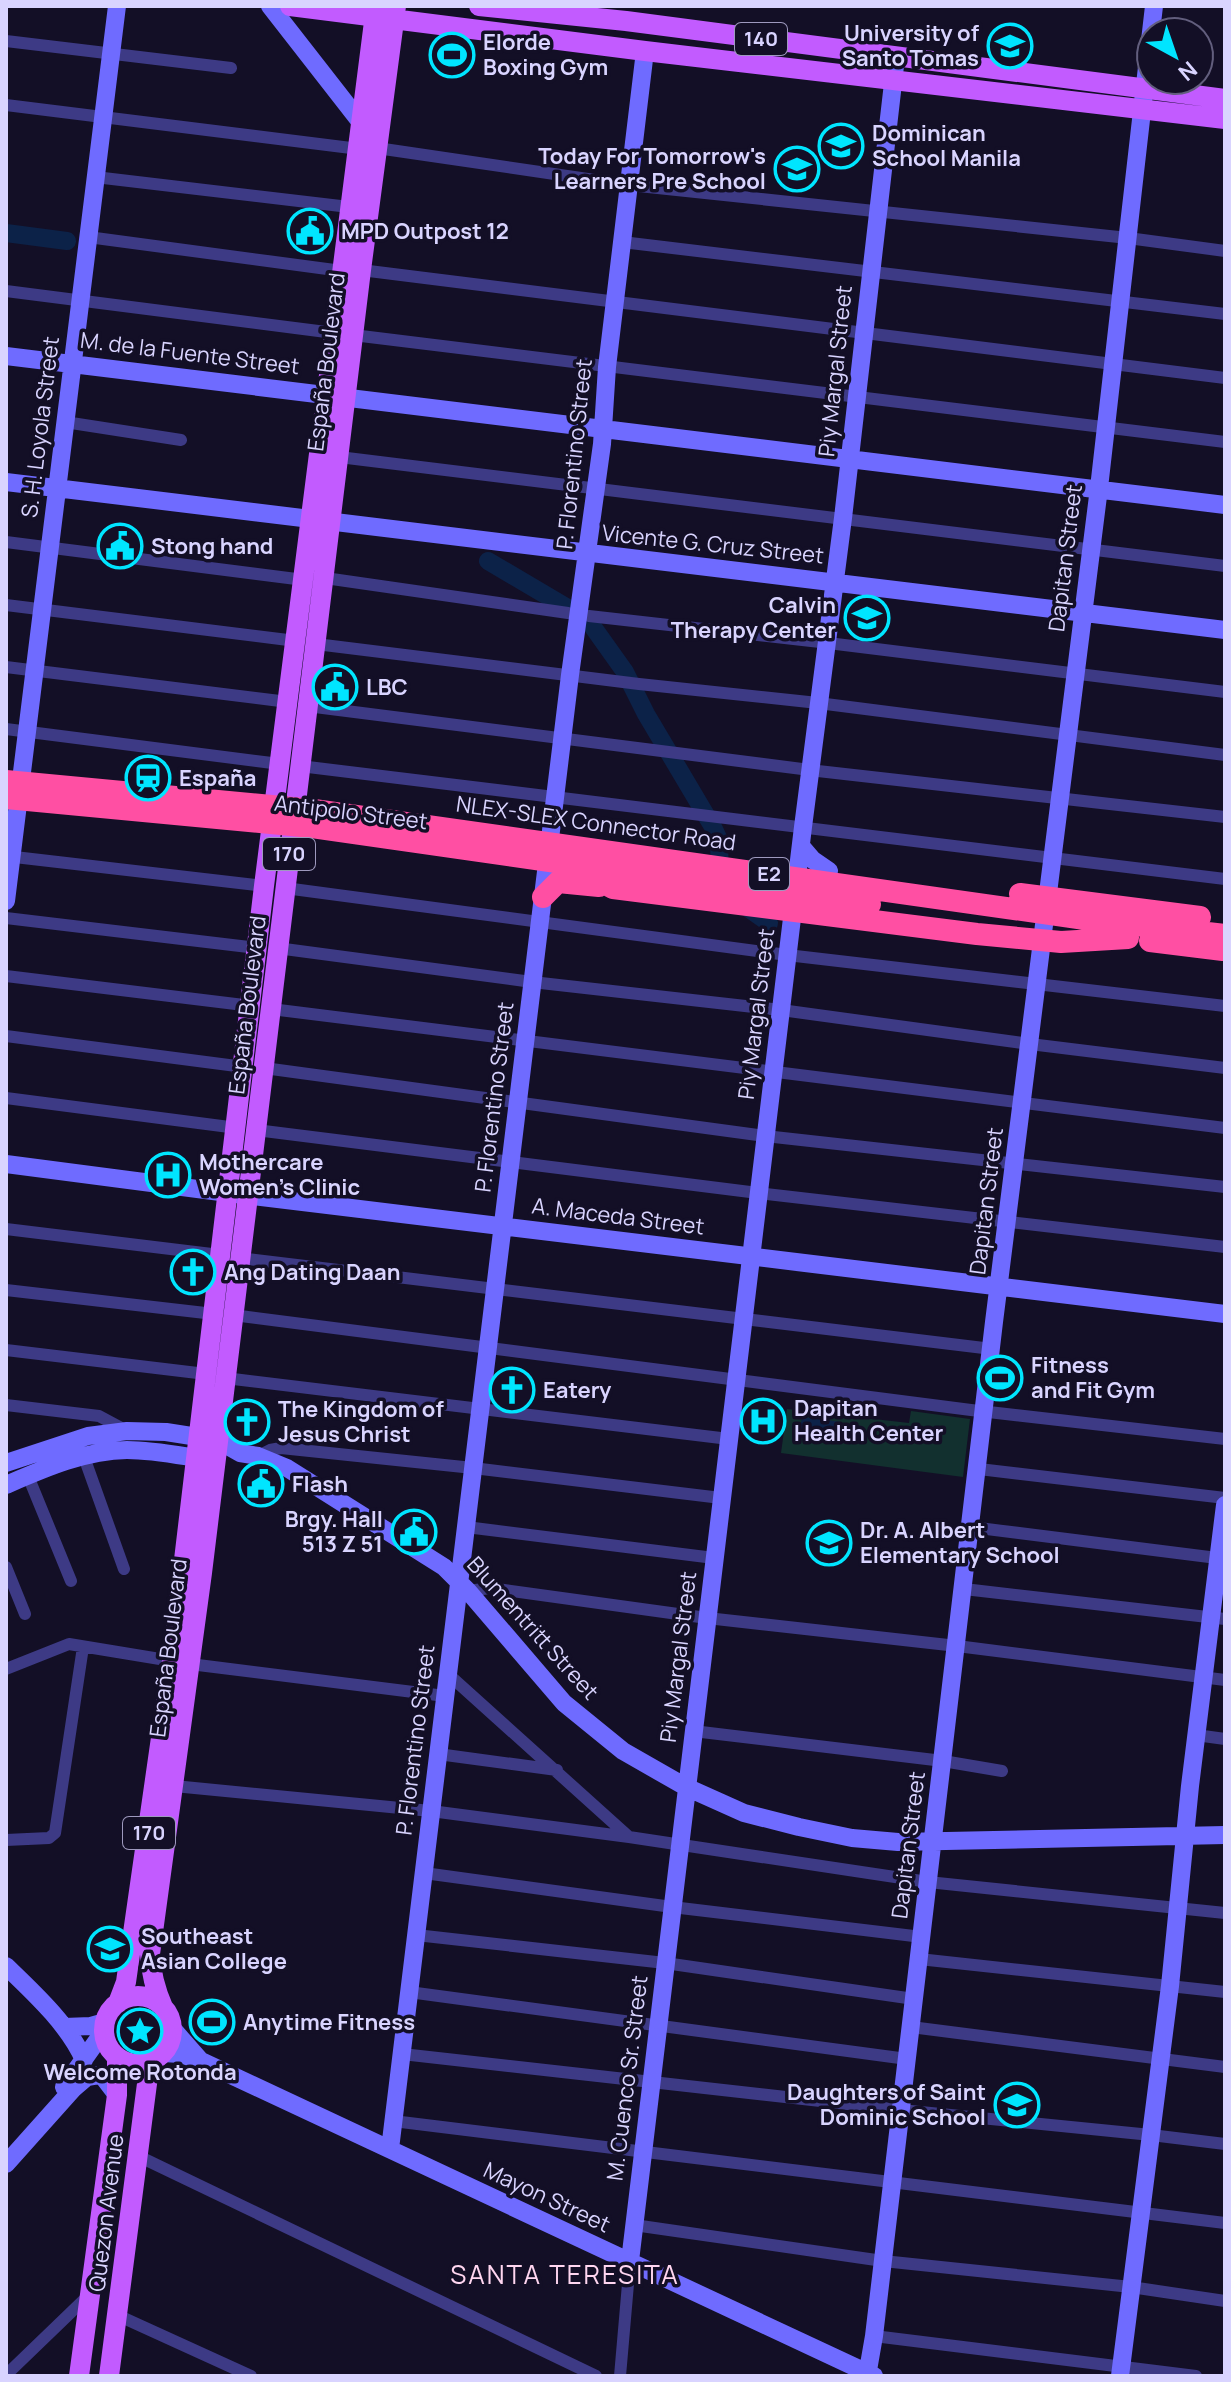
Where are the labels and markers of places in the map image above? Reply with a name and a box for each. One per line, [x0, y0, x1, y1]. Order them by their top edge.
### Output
place label: University of Santo Tomas [842, 18, 980, 73]
school or university icon: University of Santo Tomas [986, 22, 1034, 70]
place label: Elorde Boxing Gym [483, 27, 608, 82]
sports icon: Elorde Boxing Gym [428, 31, 476, 79]
place label: Dominican School Manila [872, 118, 1021, 173]
school or university icon: Dominican School Manila [817, 122, 865, 170]
place label: Today For Tomorrow's Learners Pre School [538, 141, 766, 196]
school or university icon: Today For Tomorrow's Learners Pre School [773, 145, 821, 193]
public building icon: MPD Outpost 12 [286, 207, 334, 255]
place label: MPD Outpost 12 [341, 216, 509, 246]
public building icon: Stong hand [96, 522, 144, 570]
place label: Stong hand [151, 531, 273, 561]
place label: Calvin Therapy Center [671, 590, 836, 645]
school or university icon: Calvin Therapy Center [843, 594, 891, 642]
public building icon: LBC [311, 663, 359, 711]
place label: LBC [366, 672, 408, 702]
station icon: España [124, 754, 172, 802]
place label: España [179, 763, 256, 793]
place label: Mothercare Women’s Clinic [199, 1147, 360, 1202]
hospital icon: Mothercare Women’s Clinic [144, 1151, 192, 1199]
church icon: Ang Dating Daan [169, 1248, 217, 1296]
place label: Ang Dating Daan [224, 1257, 400, 1287]
place label: Fitness and Fit Gym [1031, 1350, 1155, 1405]
sports icon: Fitness and Fit Gym [976, 1354, 1024, 1402]
church icon: Eatery [488, 1366, 536, 1414]
place label: Eatery [543, 1375, 612, 1405]
place label: Dapitan Health Center [794, 1393, 944, 1448]
place label: The Kingdom of Jesus Christ [278, 1394, 444, 1449]
hospital icon: Dapitan Health Center [739, 1397, 787, 1445]
church icon: The Kingdom of Jesus Christ [223, 1398, 271, 1446]
public building icon: Flash [237, 1460, 285, 1508]
place label: Flash [292, 1469, 348, 1499]
place label: Brgy. Hall 513 Z 51 [285, 1504, 383, 1559]
public building icon: Brgy. Hall 513 Z 51 [390, 1508, 438, 1556]
place label: Dr. A. Albert Elementary School [860, 1515, 1060, 1570]
school or university icon: Dr. A. Albert Elementary School [805, 1519, 853, 1567]
place label: Southeast Asian College [141, 1921, 287, 1976]
school or university icon: Southeast Asian College [86, 1925, 134, 1973]
sports icon: Anytime Fitness [188, 1998, 236, 2046]
place icon: Welcome Rotonda [116, 2007, 164, 2055]
place label: Anytime Fitness [243, 2007, 415, 2037]
place label: Welcome Rotonda [43, 2057, 237, 2087]
place label: Daughters of Saint Dominic School [787, 2077, 986, 2132]
school or university icon: Daughters of Saint Dominic School [993, 2081, 1041, 2129]

